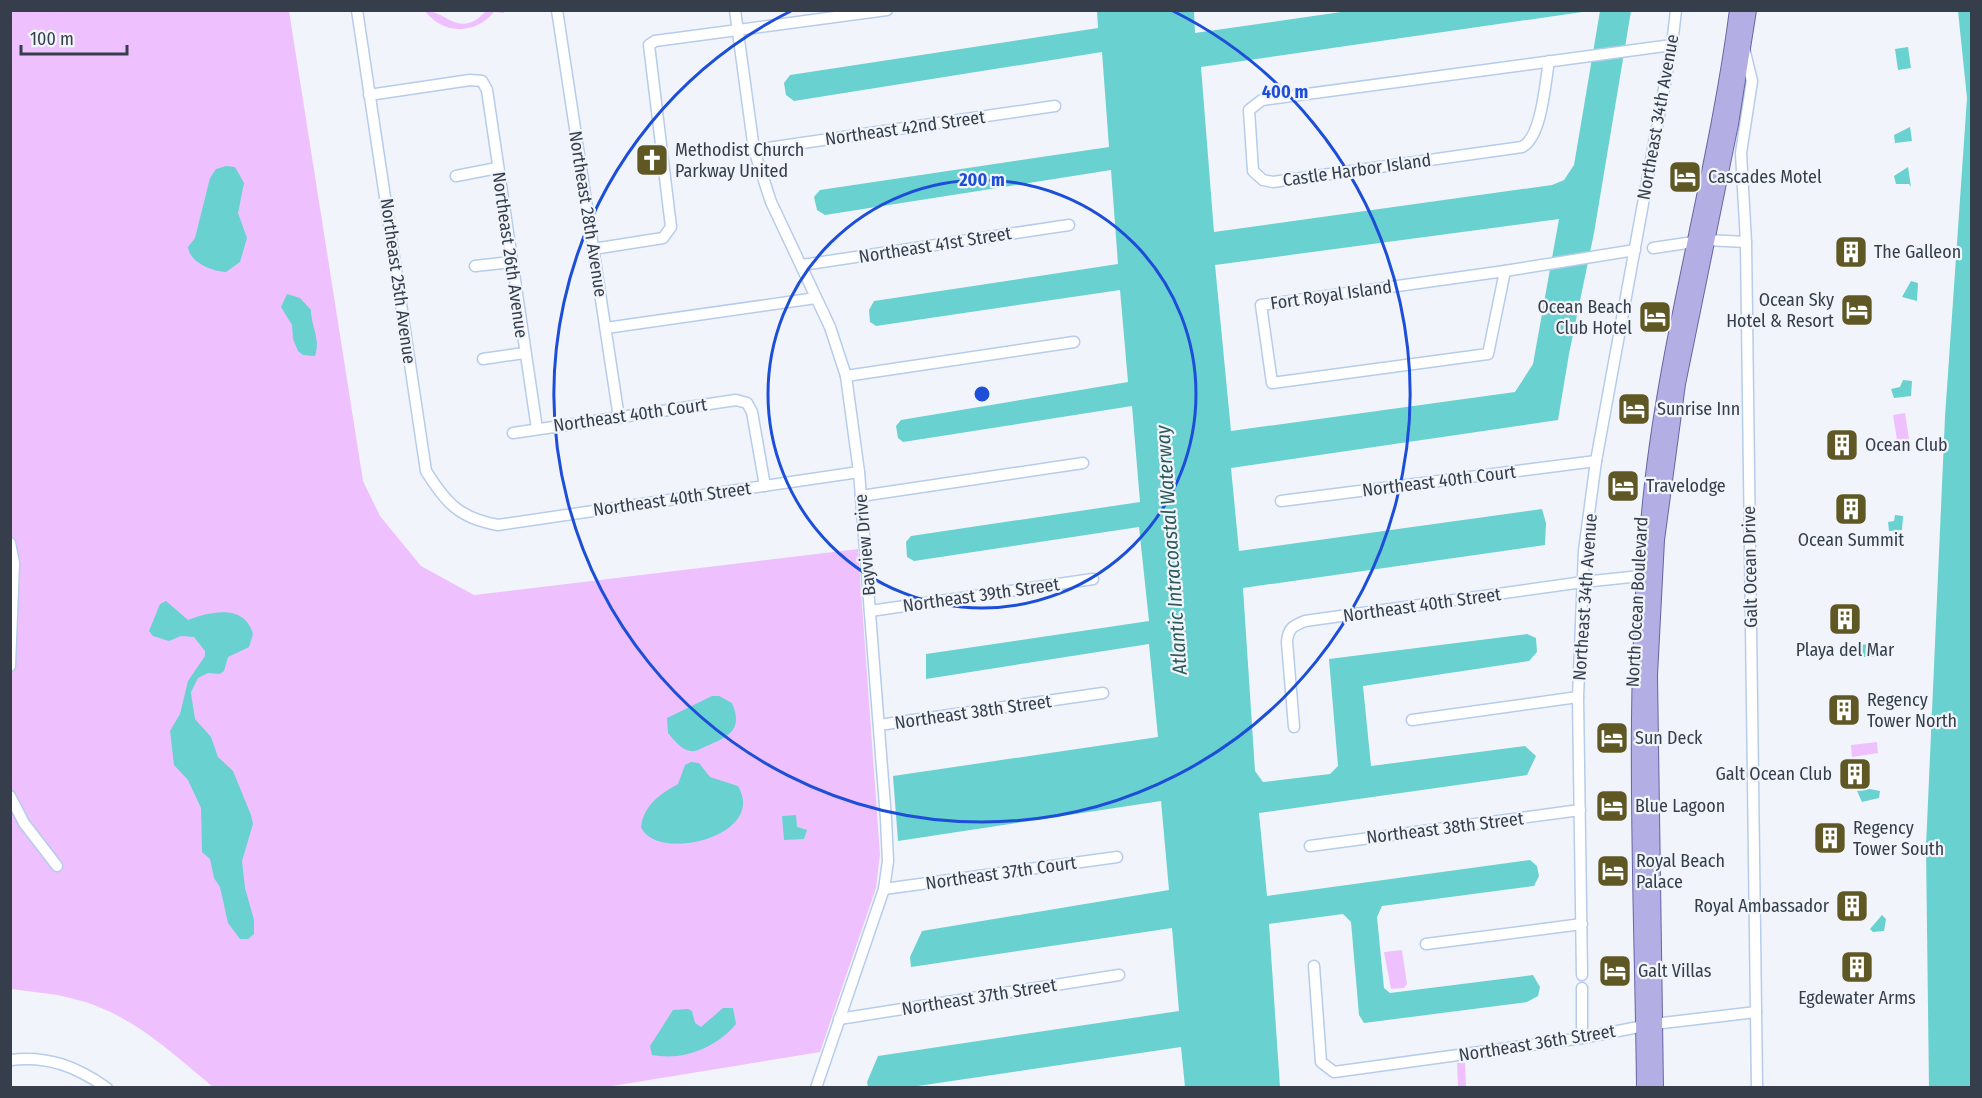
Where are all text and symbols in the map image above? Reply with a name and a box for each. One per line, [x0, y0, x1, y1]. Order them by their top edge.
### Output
scale bar [21, 18, 128, 56]
text: 100 m [30, 28, 74, 50]
street label: Northeast 34th Avenue [1633, 32, 1683, 201]
text: 400 m [1262, 81, 1308, 103]
street label: Northeast 42nd Street [824, 106, 987, 150]
street label: Northeast 28th Avenue [564, 129, 612, 299]
place label: Methodist Church Parkway United [675, 139, 804, 182]
church icon: Methodist Church Parkway United [634, 142, 670, 178]
street label: Castle Harbor Island [1281, 149, 1433, 191]
hotel icon: Cascades Motel [1667, 159, 1703, 195]
place label: Cascades Motel [1708, 166, 1822, 188]
text: 200 m [958, 169, 1005, 191]
street label: Northeast 26th Avenue [487, 170, 533, 340]
street label: Northeast 25th Avenue [375, 197, 421, 365]
street label: Northeast 41st Street [857, 222, 1013, 268]
building icon: The Galleon [1833, 234, 1869, 270]
place label: The Galleon [1874, 241, 1961, 263]
street label: Fort Royal Island [1269, 276, 1393, 314]
place label: Ocean Sky Hotel & Resort [1726, 289, 1834, 332]
hotel icon: Ocean Sky Hotel & Resort [1839, 292, 1875, 328]
place label: Ocean Beach Club Hotel [1537, 296, 1632, 339]
hotel icon: Ocean Beach Club Hotel [1637, 299, 1673, 335]
centre of rings [972, 384, 992, 404]
hotel icon: Sunrise Inn [1616, 391, 1652, 427]
street label: Northeast 40th Court [552, 393, 708, 437]
place label: Sunrise Inn [1657, 398, 1740, 420]
water label: Atlantic Intracoastal Waterway [1150, 423, 1192, 676]
building icon: Ocean Club [1824, 427, 1860, 463]
place label: Ocean Club [1865, 434, 1948, 456]
street label: Northeast 40th Court [1361, 461, 1517, 501]
hotel icon: Travelodge [1605, 468, 1641, 504]
place label: Travelodge [1646, 475, 1726, 497]
street label: Northeast 40th Street [592, 477, 752, 521]
building icon: Ocean Summit [1833, 491, 1869, 527]
street label: Bayview Drive [850, 493, 880, 597]
street label: Galt Ocean Drive [1738, 506, 1762, 628]
street label: Northeast 34th Avenue [1568, 512, 1602, 681]
street label: North Ocean Boulevard [1622, 516, 1652, 688]
place label: Ocean Summit [1798, 529, 1904, 551]
street label: Northeast 39th Street [901, 573, 1061, 617]
street label: Northeast 40th Street [1342, 583, 1502, 627]
building icon: Playa del Mar [1827, 601, 1863, 637]
place label: Playa del Mar [1796, 639, 1895, 661]
place label: Regency Tower North [1867, 689, 1957, 732]
street label: Northeast 38th Street [893, 690, 1053, 734]
building icon: Regency Tower North [1826, 692, 1862, 728]
hotel icon: Sun Deck [1594, 720, 1630, 756]
place label: Sun Deck [1635, 727, 1703, 749]
building icon: Galt Ocean Club [1837, 756, 1873, 792]
place label: Galt Ocean Club [1716, 763, 1832, 785]
hotel icon: Blue Lagoon [1594, 788, 1630, 824]
place label: Blue Lagoon [1635, 795, 1725, 817]
street label: Northeast 38th Street [1365, 807, 1525, 849]
place label: Regency Tower South [1853, 817, 1944, 860]
building icon: Regency Tower South [1812, 820, 1848, 856]
place label: Royal Beach Palace [1636, 850, 1725, 893]
street label: Northeast 37th Court [924, 852, 1078, 894]
hotel icon: Royal Beach Palace [1595, 853, 1631, 889]
building icon: Royal Ambassador [1834, 888, 1870, 924]
place label: Royal Ambassador [1694, 895, 1830, 917]
building icon: Egdewater Arms [1839, 949, 1875, 985]
hotel icon: Galt Villas [1597, 953, 1633, 989]
place label: Galt Villas [1638, 960, 1712, 982]
street label: Northeast 37th Street [900, 974, 1058, 1020]
place label: Egdewater Arms [1798, 987, 1916, 1009]
street label: Northeast 36th Street [1457, 1020, 1617, 1066]

